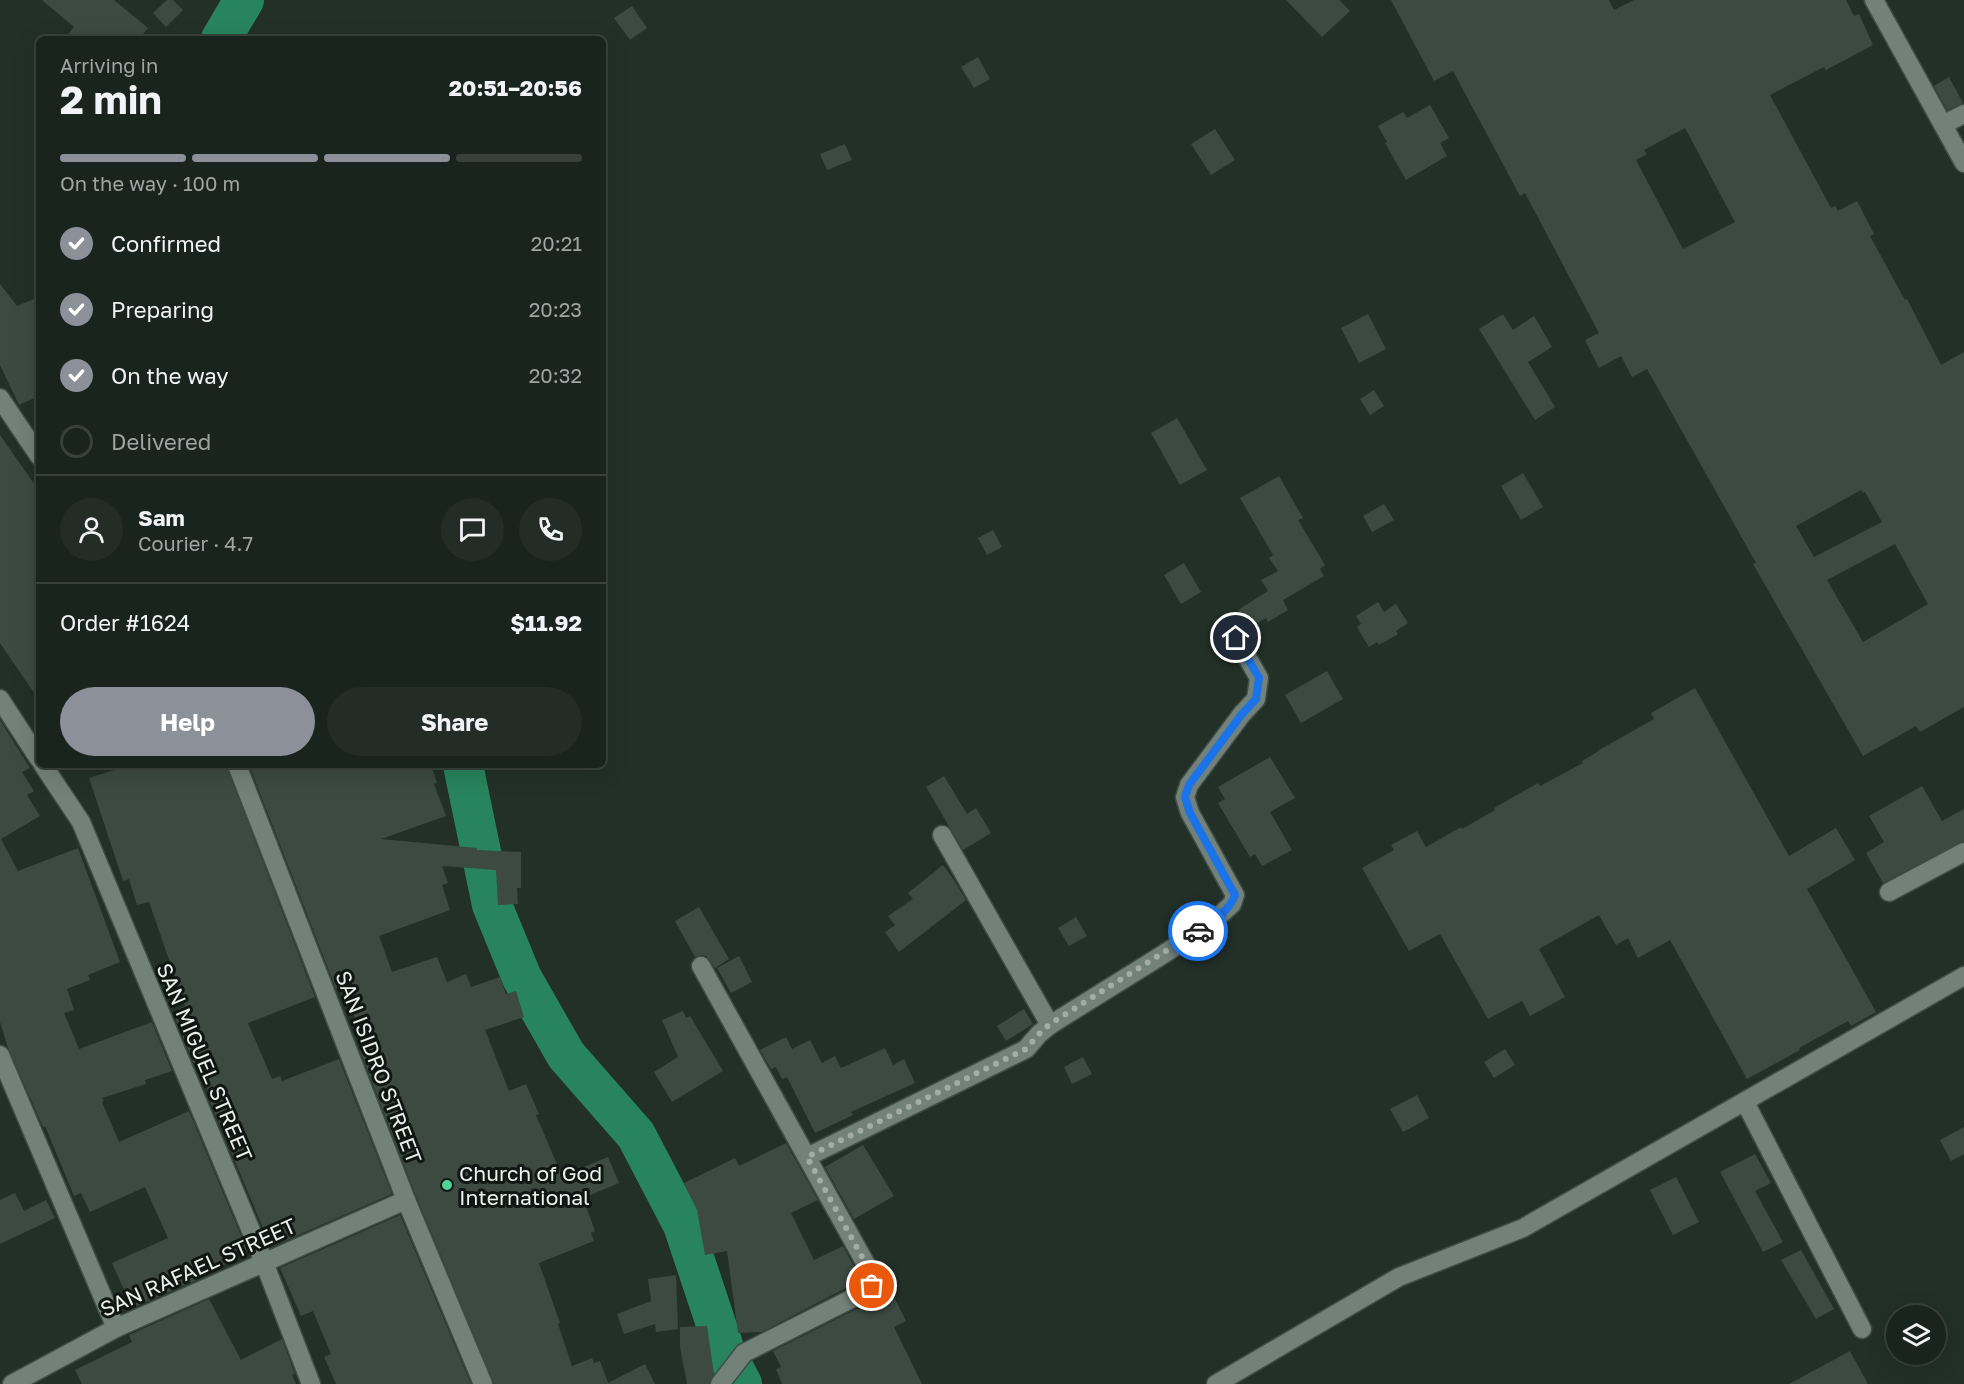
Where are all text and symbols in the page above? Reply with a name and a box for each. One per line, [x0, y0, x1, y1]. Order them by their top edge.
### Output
text: Arriving in [60, 53, 158, 77]
text: 20:51–20:56 [449, 74, 582, 101]
text: 2 min [60, 76, 162, 123]
text: On the way · 100 m [60, 171, 240, 195]
icon: check [60, 227, 93, 260]
text: Confirmed [111, 230, 221, 257]
text: 20:21 [531, 231, 582, 255]
icon: check [60, 293, 93, 326]
text: Preparing [111, 296, 214, 323]
text: 20:23 [529, 297, 582, 321]
icon: check [60, 359, 93, 392]
text: On the way [111, 362, 229, 389]
text: 20:32 [529, 363, 582, 387]
text: Delivered [111, 428, 211, 455]
button: person [60, 498, 123, 561]
button: chat [441, 498, 504, 561]
button: phone [519, 498, 582, 561]
text: Sam [138, 504, 185, 531]
text: Courier · 4.7 [138, 531, 253, 555]
text: Order #1624 [60, 609, 190, 636]
text: $11.92 [510, 609, 582, 636]
pin [1210, 612, 1261, 663]
icon: home [1219, 621, 1252, 654]
button: Help [60, 687, 315, 756]
button: Share [327, 687, 582, 756]
courier [1168, 901, 1228, 961]
icon: car [1182, 915, 1215, 948]
street label: SAN MIGUEL STREET [151, 959, 259, 1165]
street label: SAN ISIDRO STREET [330, 967, 428, 1167]
place label: Church of God International [459, 1160, 602, 1210]
marker: Church of God International [440, 1178, 454, 1192]
street label: SAN RAFAEL STREET [96, 1212, 300, 1322]
pin [846, 1260, 897, 1311]
icon: bag [855, 1269, 888, 1302]
map controls [1886, 1305, 1946, 1365]
button: layers [1886, 1305, 1946, 1365]

